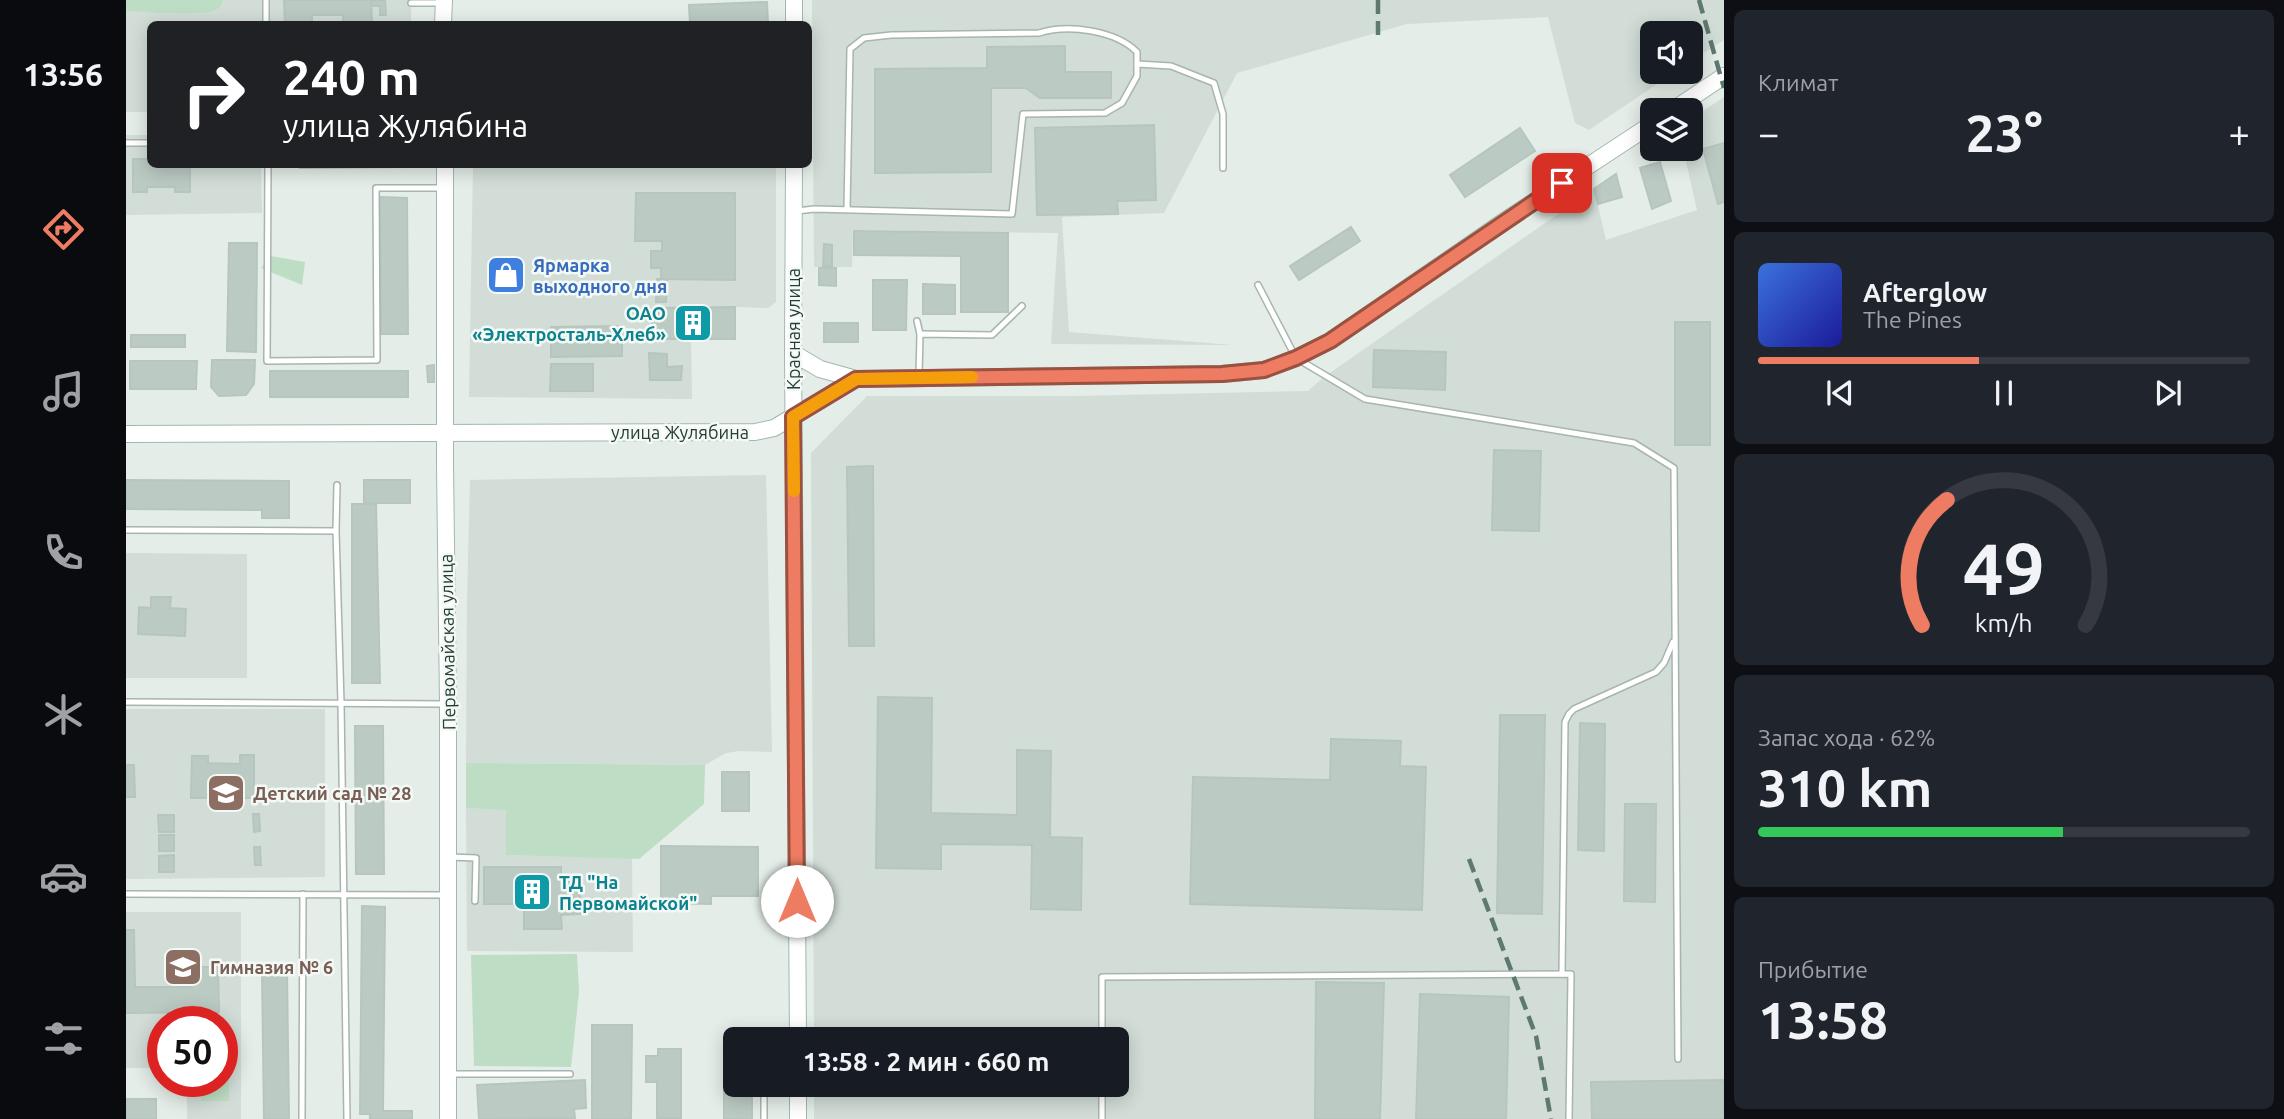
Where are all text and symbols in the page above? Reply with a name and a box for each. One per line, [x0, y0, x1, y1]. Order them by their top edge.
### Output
map controls [1640, 21, 1703, 161]
button: sound [1640, 21, 1703, 84]
icon: right [168, 49, 259, 140]
text: 240 m [283, 49, 420, 104]
text: 13:56 [23, 56, 103, 92]
text: Климат [1758, 70, 1838, 95]
button: layers [1640, 98, 1703, 161]
text: 23° [1965, 104, 2043, 162]
text: улица Жулябина [283, 107, 528, 143]
text: − [1758, 112, 1779, 154]
text: + [2229, 112, 2250, 154]
pin [1532, 153, 1592, 213]
icon: arrive [1543, 164, 1581, 202]
icon: directions [39, 205, 88, 254]
shop icon: Ярмарка выходного дня [485, 254, 527, 296]
place label: Ярмарка выходного дня [533, 255, 667, 296]
street label: Красная улица [783, 268, 803, 390]
text: Afterglow [1863, 278, 1987, 307]
building icon: ОАО «Электросталь-Хлеб» [672, 302, 714, 344]
place label: ОАО «Электросталь-Хлеб» [472, 303, 666, 344]
text: The Pines [1863, 307, 1962, 332]
icon: music [39, 367, 88, 416]
icon: previous [1821, 374, 1859, 412]
icon: pause [1985, 374, 2023, 412]
icon: next [2149, 374, 2187, 412]
street label: улица Жулябина [611, 422, 749, 442]
icon: phone [39, 528, 88, 577]
text: 49 [1963, 528, 2045, 610]
street label: Первомайская улица [435, 554, 459, 730]
text: km/h [1975, 609, 2033, 637]
icon: climate [39, 690, 88, 739]
text: Запас хода · 62% [1758, 725, 1935, 750]
text: 310 km [1758, 759, 1932, 817]
school or university icon: Детский сад № 28 [205, 772, 247, 814]
place label: Детский сад № 28 [253, 783, 411, 803]
icon: car [39, 852, 88, 901]
position arrow [760, 864, 834, 938]
building icon: ТД "На Первомайской" [511, 871, 553, 913]
place label: ТД "На Первомайской" [559, 872, 697, 913]
school or university icon: Гимназия № 6 [162, 946, 204, 988]
place label: Гимназия № 6 [210, 957, 333, 977]
text: Прибытие [1758, 957, 1868, 982]
text: 13:58 [1758, 991, 1888, 1049]
speed limit sign: 50 [147, 1006, 238, 1097]
icon: filters [39, 1014, 88, 1063]
text: 13:58 · 2 мин · 660 m [803, 1047, 1049, 1076]

